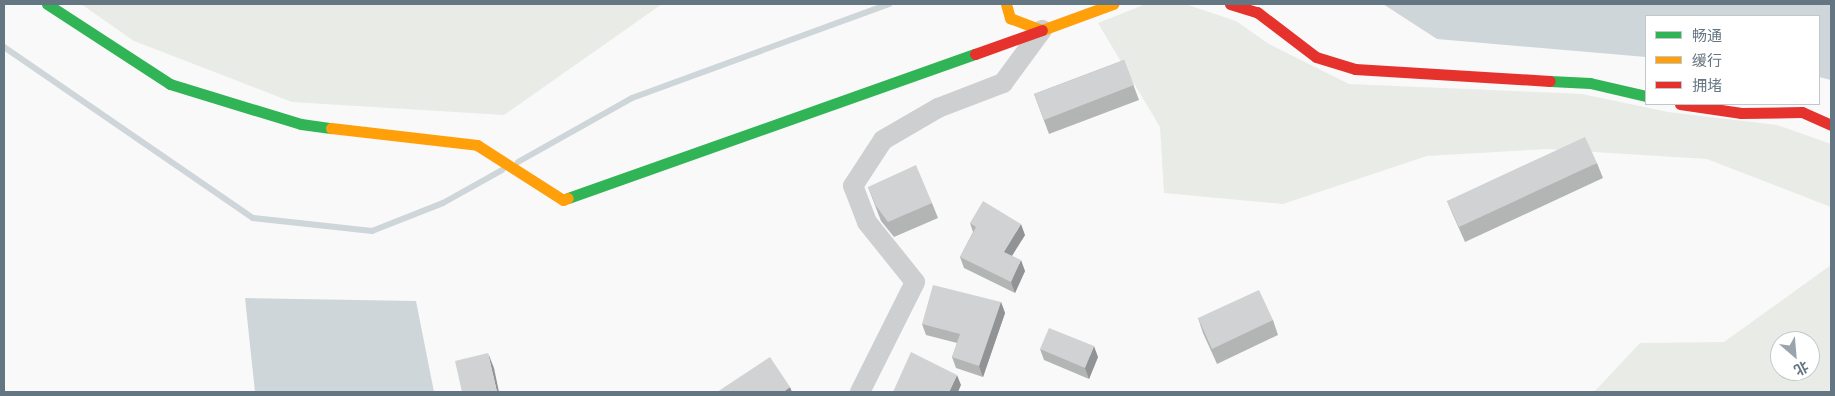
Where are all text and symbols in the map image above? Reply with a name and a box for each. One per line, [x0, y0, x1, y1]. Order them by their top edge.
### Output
legend [1645, 15, 1820, 105]
text: 畅通 [1692, 26, 1722, 44]
text: 缓行 [1692, 51, 1722, 69]
text: 拥堵 [1692, 76, 1722, 94]
north arrow [1770, 331, 1820, 381]
text: 北 [1791, 358, 1812, 380]

